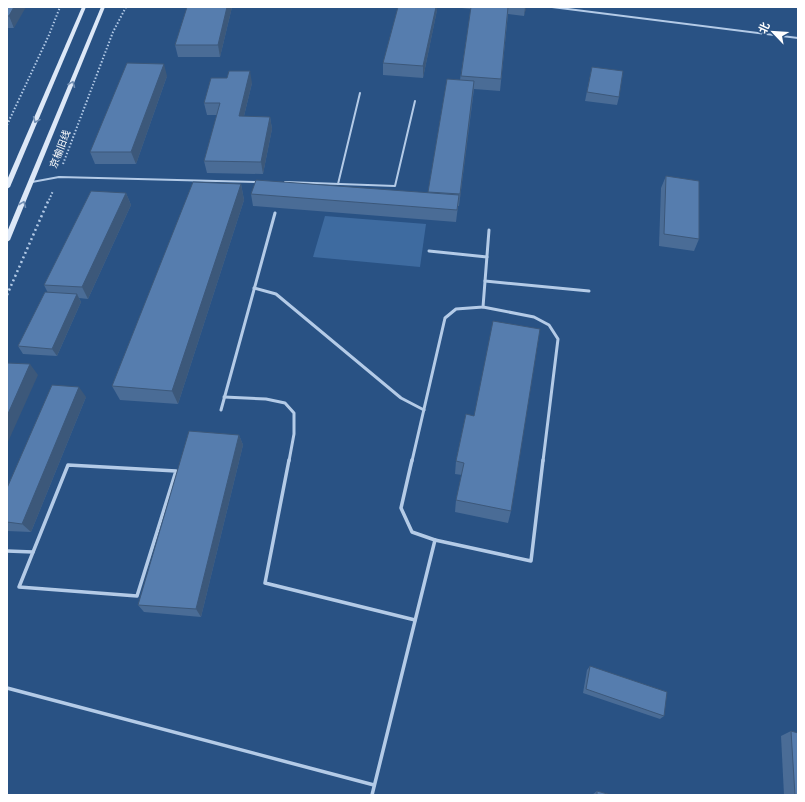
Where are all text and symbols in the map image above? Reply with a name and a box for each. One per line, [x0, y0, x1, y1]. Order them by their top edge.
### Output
north arrow [753, 12, 793, 52]
text: 北 [756, 20, 773, 36]
one-way arrow [67, 80, 75, 87]
one-way arrow [33, 116, 41, 123]
street label: 京榆旧线 [48, 128, 72, 170]
one-way arrow [18, 201, 26, 208]

